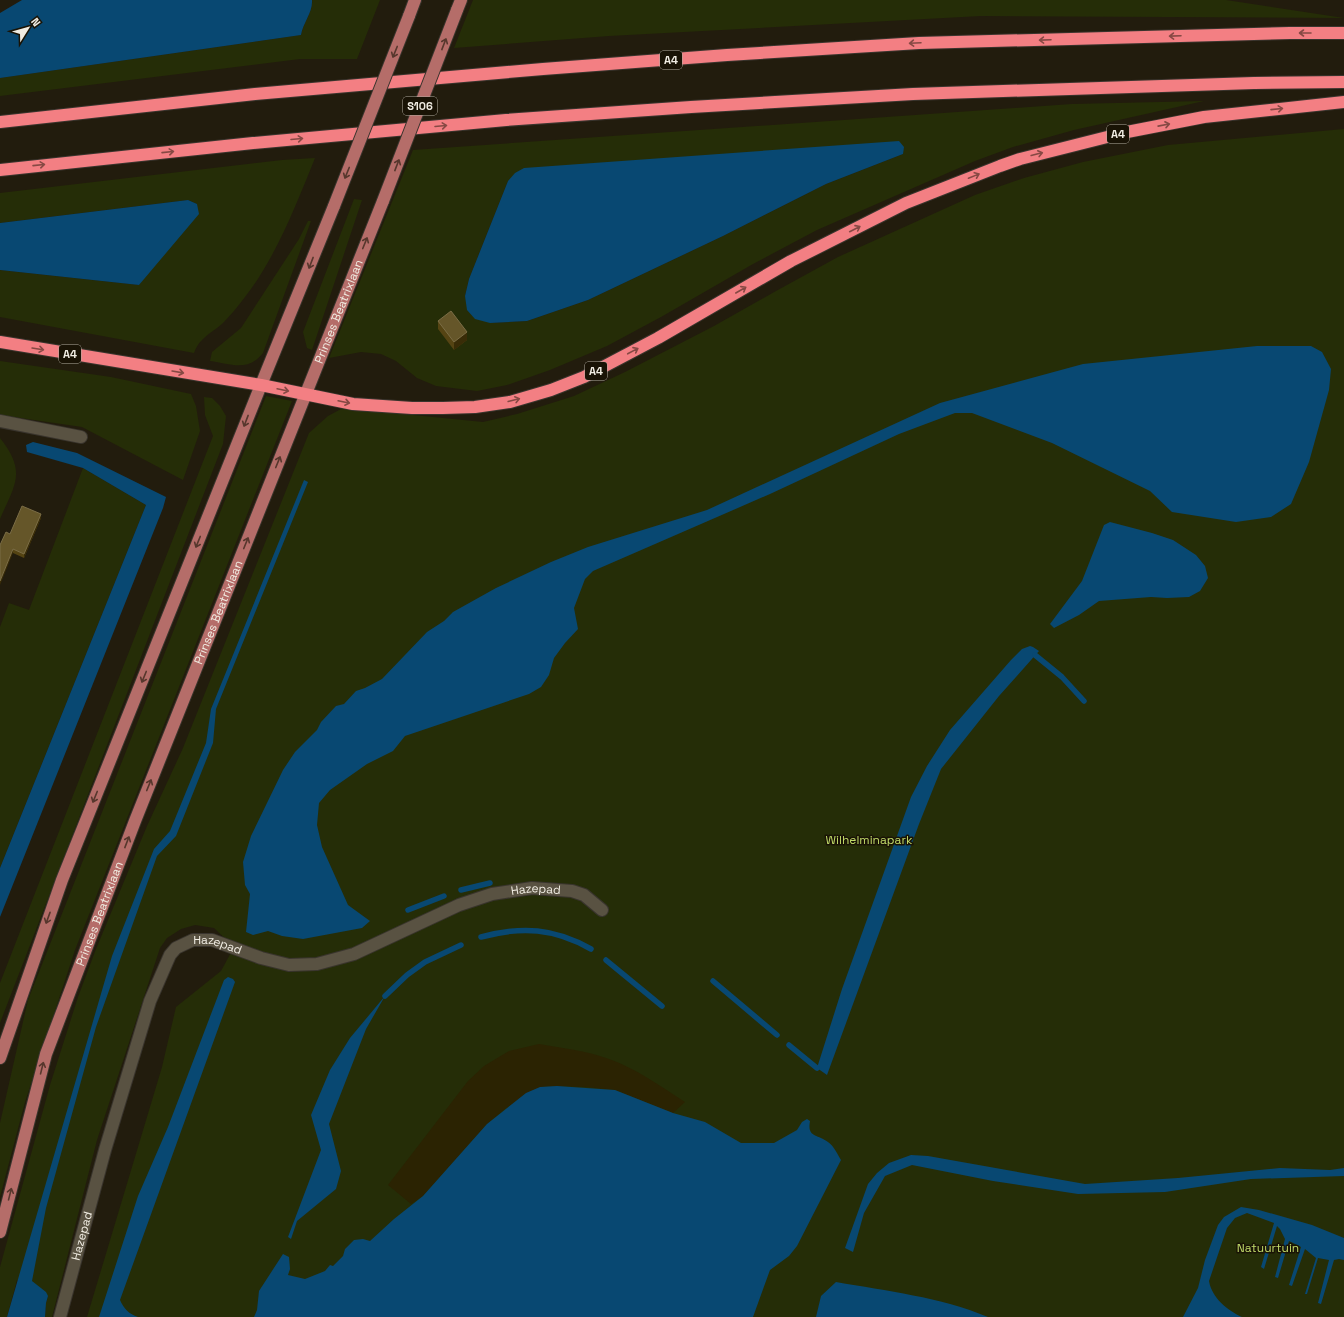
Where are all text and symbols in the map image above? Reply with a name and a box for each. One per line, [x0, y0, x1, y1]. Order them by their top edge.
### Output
north arrow [8, 8, 48, 48]
text: N [28, 15, 44, 29]
one-way arrow [1299, 29, 1312, 37]
one-way arrow [1169, 32, 1182, 40]
one-way arrow [1039, 36, 1052, 43]
one-way arrow [440, 38, 448, 50]
one-way arrow [909, 40, 922, 47]
one-way arrow [391, 45, 399, 57]
road number: A4 [660, 51, 682, 69]
road number: S106 [403, 97, 437, 115]
one-way arrow [1270, 106, 1283, 113]
one-way arrow [1157, 120, 1170, 128]
one-way arrow [434, 122, 447, 130]
road number: A4 [1107, 125, 1129, 143]
one-way arrow [290, 135, 303, 142]
one-way arrow [161, 148, 174, 156]
one-way arrow [1030, 150, 1043, 158]
one-way arrow [393, 159, 401, 171]
one-way arrow [32, 162, 45, 169]
one-way arrow [343, 166, 351, 178]
one-way arrow [967, 172, 979, 180]
one-way arrow [849, 225, 861, 232]
one-way arrow [362, 238, 370, 250]
one-way arrow [306, 257, 314, 269]
street label: Prinses Beatrixlaan [311, 257, 367, 366]
one-way arrow [734, 286, 746, 294]
one-way arrow [32, 345, 45, 353]
road number: A4 [59, 345, 81, 363]
one-way arrow [627, 347, 639, 354]
road number: A4 [585, 362, 607, 380]
one-way arrow [171, 368, 184, 376]
one-way arrow [276, 386, 289, 394]
one-way arrow [507, 396, 520, 404]
one-way arrow [337, 399, 350, 407]
one-way arrow [242, 415, 250, 427]
one-way arrow [275, 456, 283, 468]
one-way arrow [194, 536, 202, 548]
one-way arrow [242, 538, 250, 550]
street label: Prinses Beatrixlaan [190, 558, 246, 667]
one-way arrow [140, 670, 147, 682]
one-way arrow [146, 780, 154, 792]
one-way arrow [91, 791, 98, 803]
park label: Wilhelminapark [826, 832, 913, 848]
one-way arrow [124, 836, 132, 848]
street label: Prinses Beatrixlaan [72, 859, 127, 968]
street label: Hazepad [510, 880, 561, 899]
one-way arrow [44, 912, 51, 925]
street label: Hazepad [193, 932, 244, 958]
one-way arrow [39, 1062, 46, 1075]
one-way arrow [6, 1188, 14, 1201]
street label: Hazepad [68, 1210, 96, 1262]
park label: Natuurtuin [1237, 1240, 1299, 1256]

